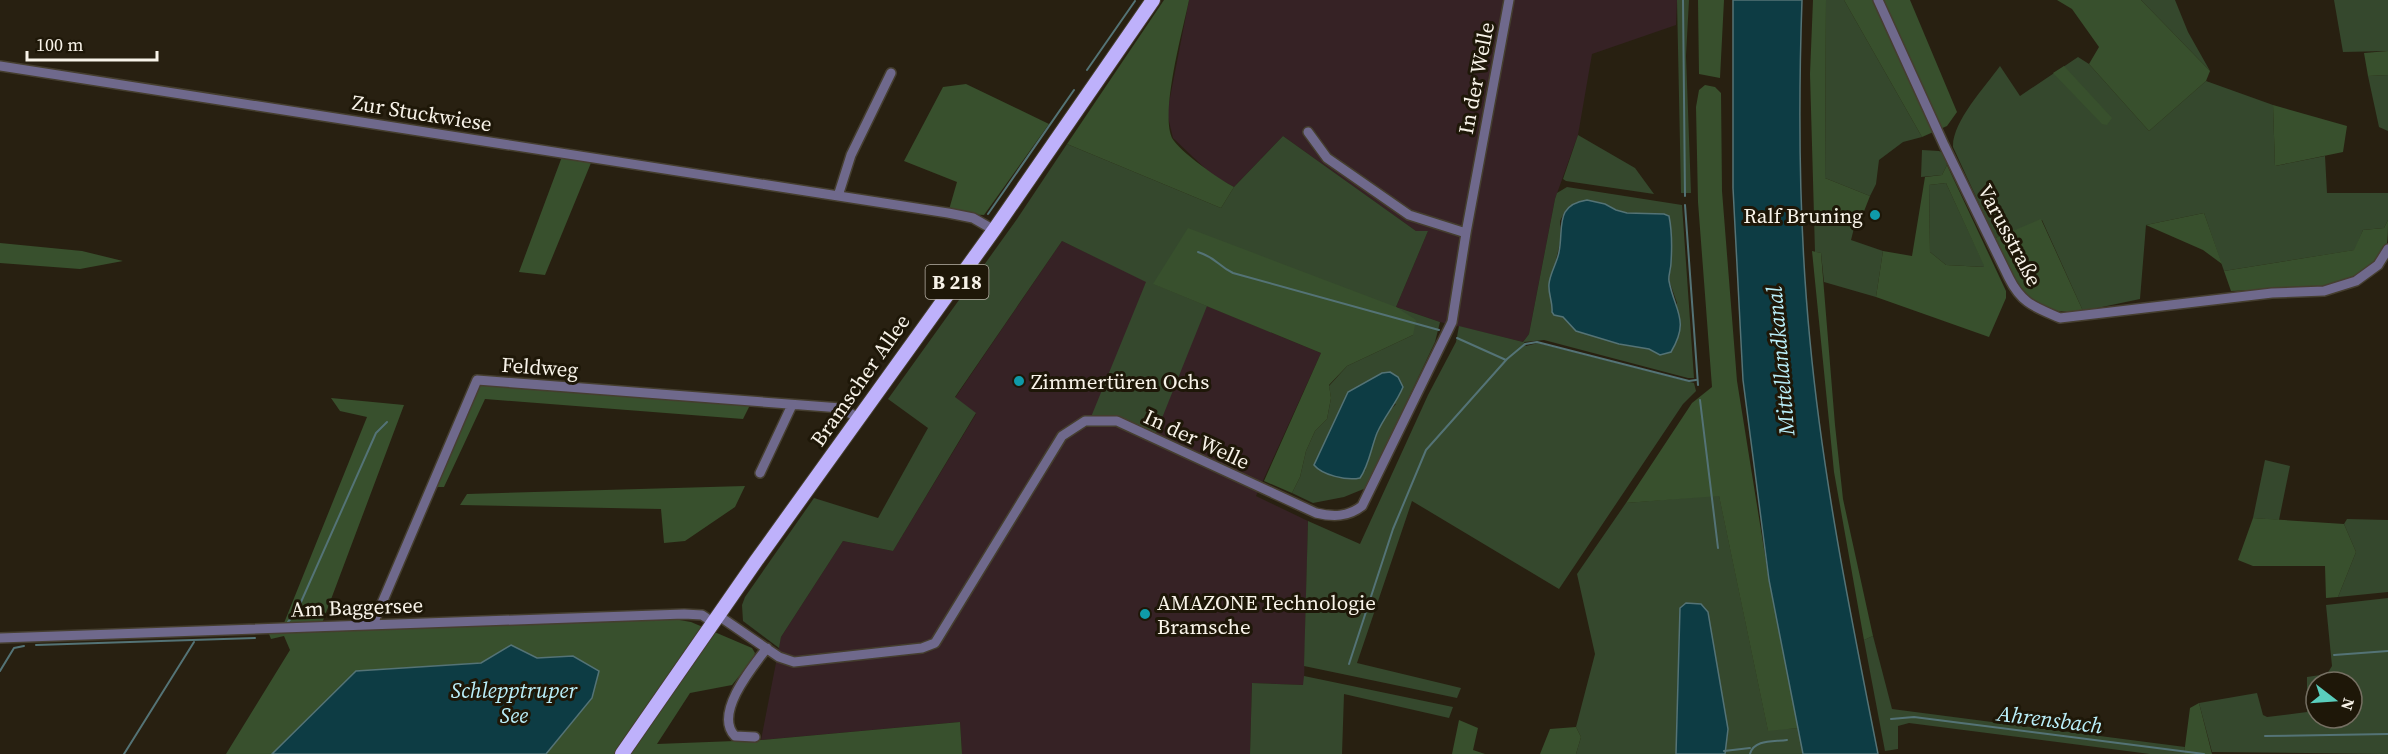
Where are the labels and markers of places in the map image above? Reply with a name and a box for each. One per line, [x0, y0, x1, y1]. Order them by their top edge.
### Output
place label: Ralf Bruning [1743, 201, 1863, 230]
marker: Ralf Bruning [1868, 208, 1882, 222]
place label: Zimmertüren Ochs [1031, 367, 1209, 396]
marker: Zimmertüren Ochs [1012, 374, 1026, 388]
place label: AMAZONE Technologie Bramsche [1157, 588, 1376, 641]
marker: AMAZONE Technologie Bramsche [1138, 607, 1152, 621]

